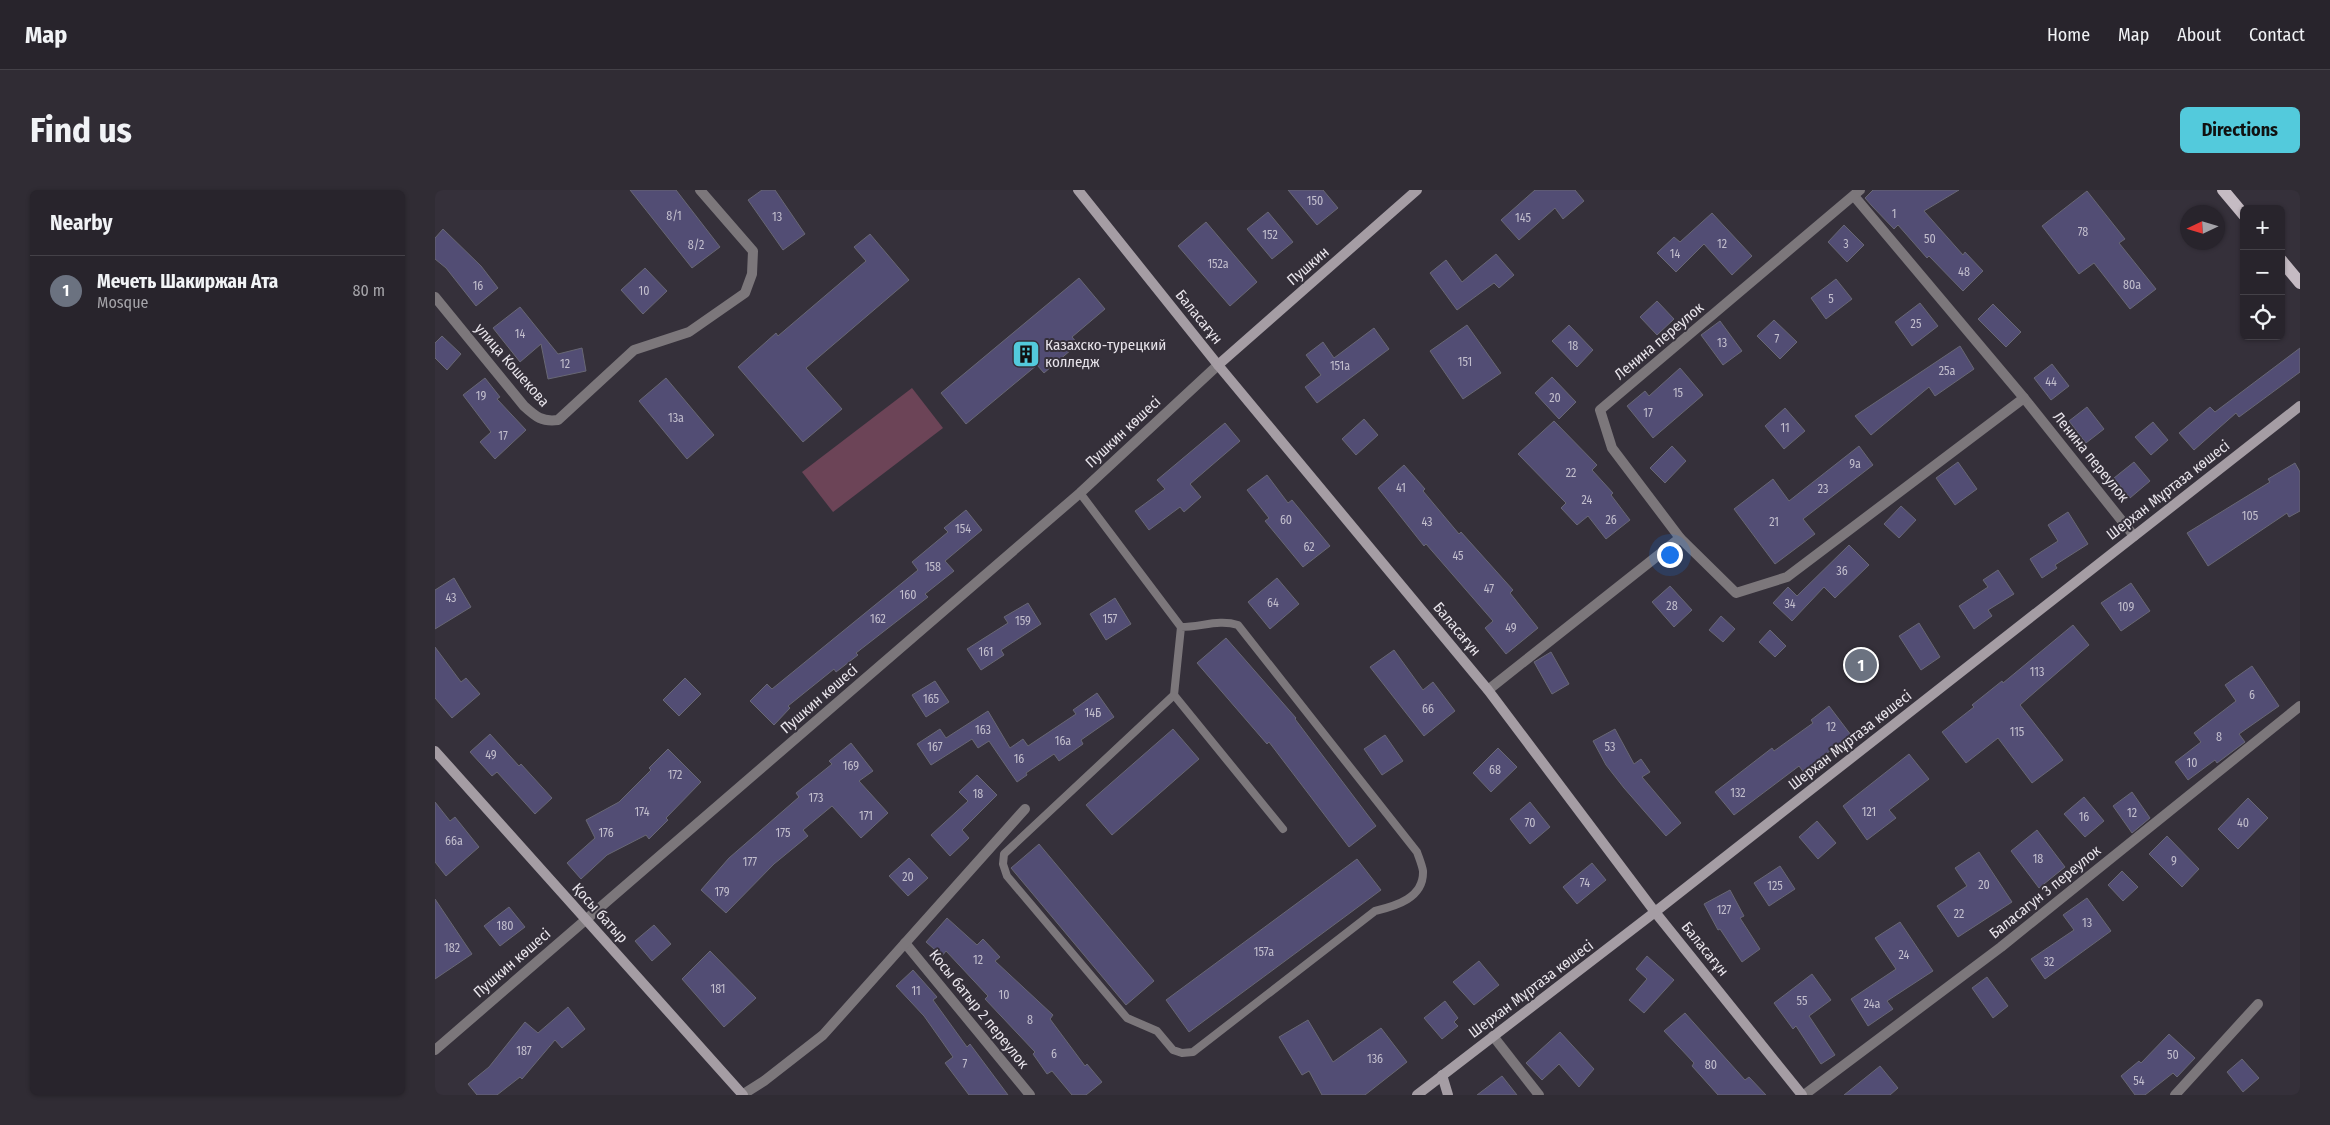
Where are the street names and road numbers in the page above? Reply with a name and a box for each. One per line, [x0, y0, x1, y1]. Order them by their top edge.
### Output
street label: Пушкин [1283, 243, 1333, 289]
street label: Баласағұн [1172, 286, 1226, 348]
street label: Ленина переулок [1611, 298, 1707, 384]
street label: улица Кошекова [471, 320, 553, 410]
street label: Пушкин көшесі [1082, 393, 1164, 471]
street label: Ленина переулок [2049, 408, 2133, 506]
street label: Шерхан Мұртаза көшесі [2103, 436, 2233, 544]
street label: Баласағұн [1429, 599, 1485, 659]
street label: Пушкин көшесі [777, 661, 861, 737]
street label: Шерхан Мұртаза көшесі [1785, 686, 1915, 794]
street label: Баласагун 3 переулок [1986, 842, 2104, 942]
street label: Қосы батыр [568, 879, 632, 947]
street label: Баласағұн [1678, 918, 1732, 980]
street label: Пушкин көшесі [470, 925, 554, 1001]
street label: Шерхан Мұртаза көшесі [1465, 936, 1597, 1042]
street label: Косы батыр 2 переулок [925, 946, 1033, 1072]

